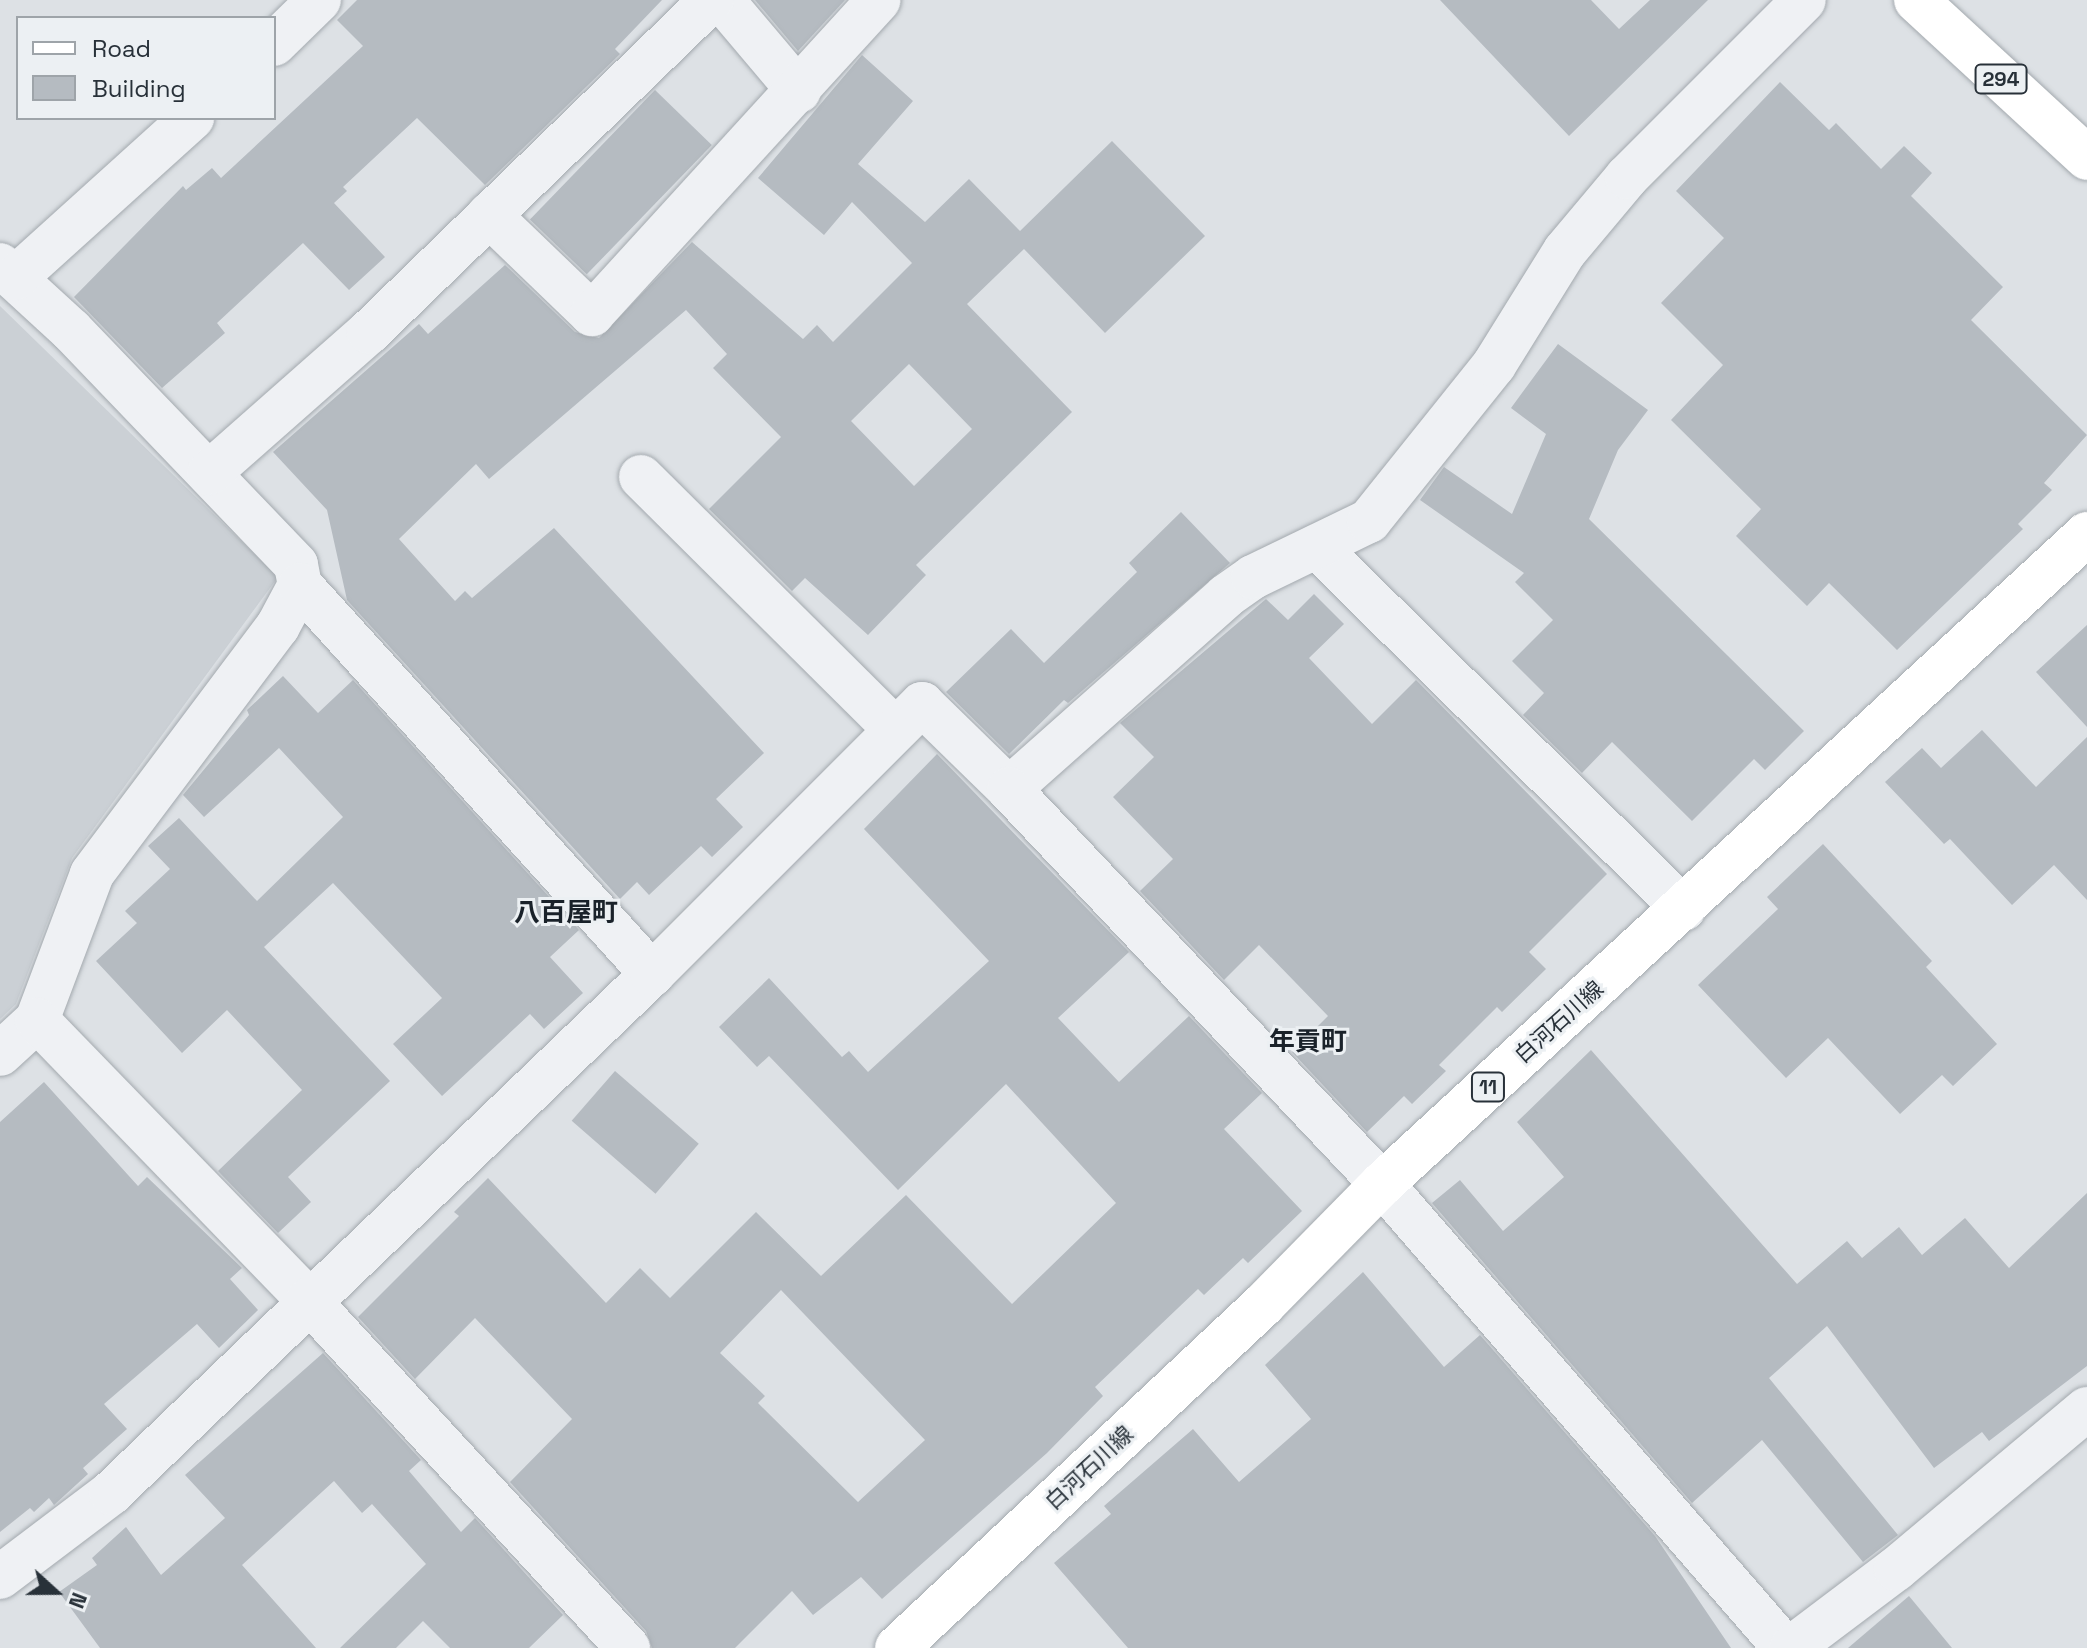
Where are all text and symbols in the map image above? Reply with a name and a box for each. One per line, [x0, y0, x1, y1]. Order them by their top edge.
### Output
legend [16, 16, 276, 120]
text: Road [92, 33, 151, 64]
road number: 294 [1973, 63, 2029, 95]
text: Building [92, 73, 186, 104]
district label: 八百屋町 [514, 897, 618, 929]
street label: 白河石川線 [1509, 975, 1609, 1069]
district label: 年貢町 [1269, 1026, 1347, 1058]
road number: 11 [1470, 1071, 1506, 1103]
street label: 白河石川線 [1040, 1421, 1138, 1515]
north arrow [16, 1552, 96, 1632]
text: N [63, 1589, 94, 1613]

